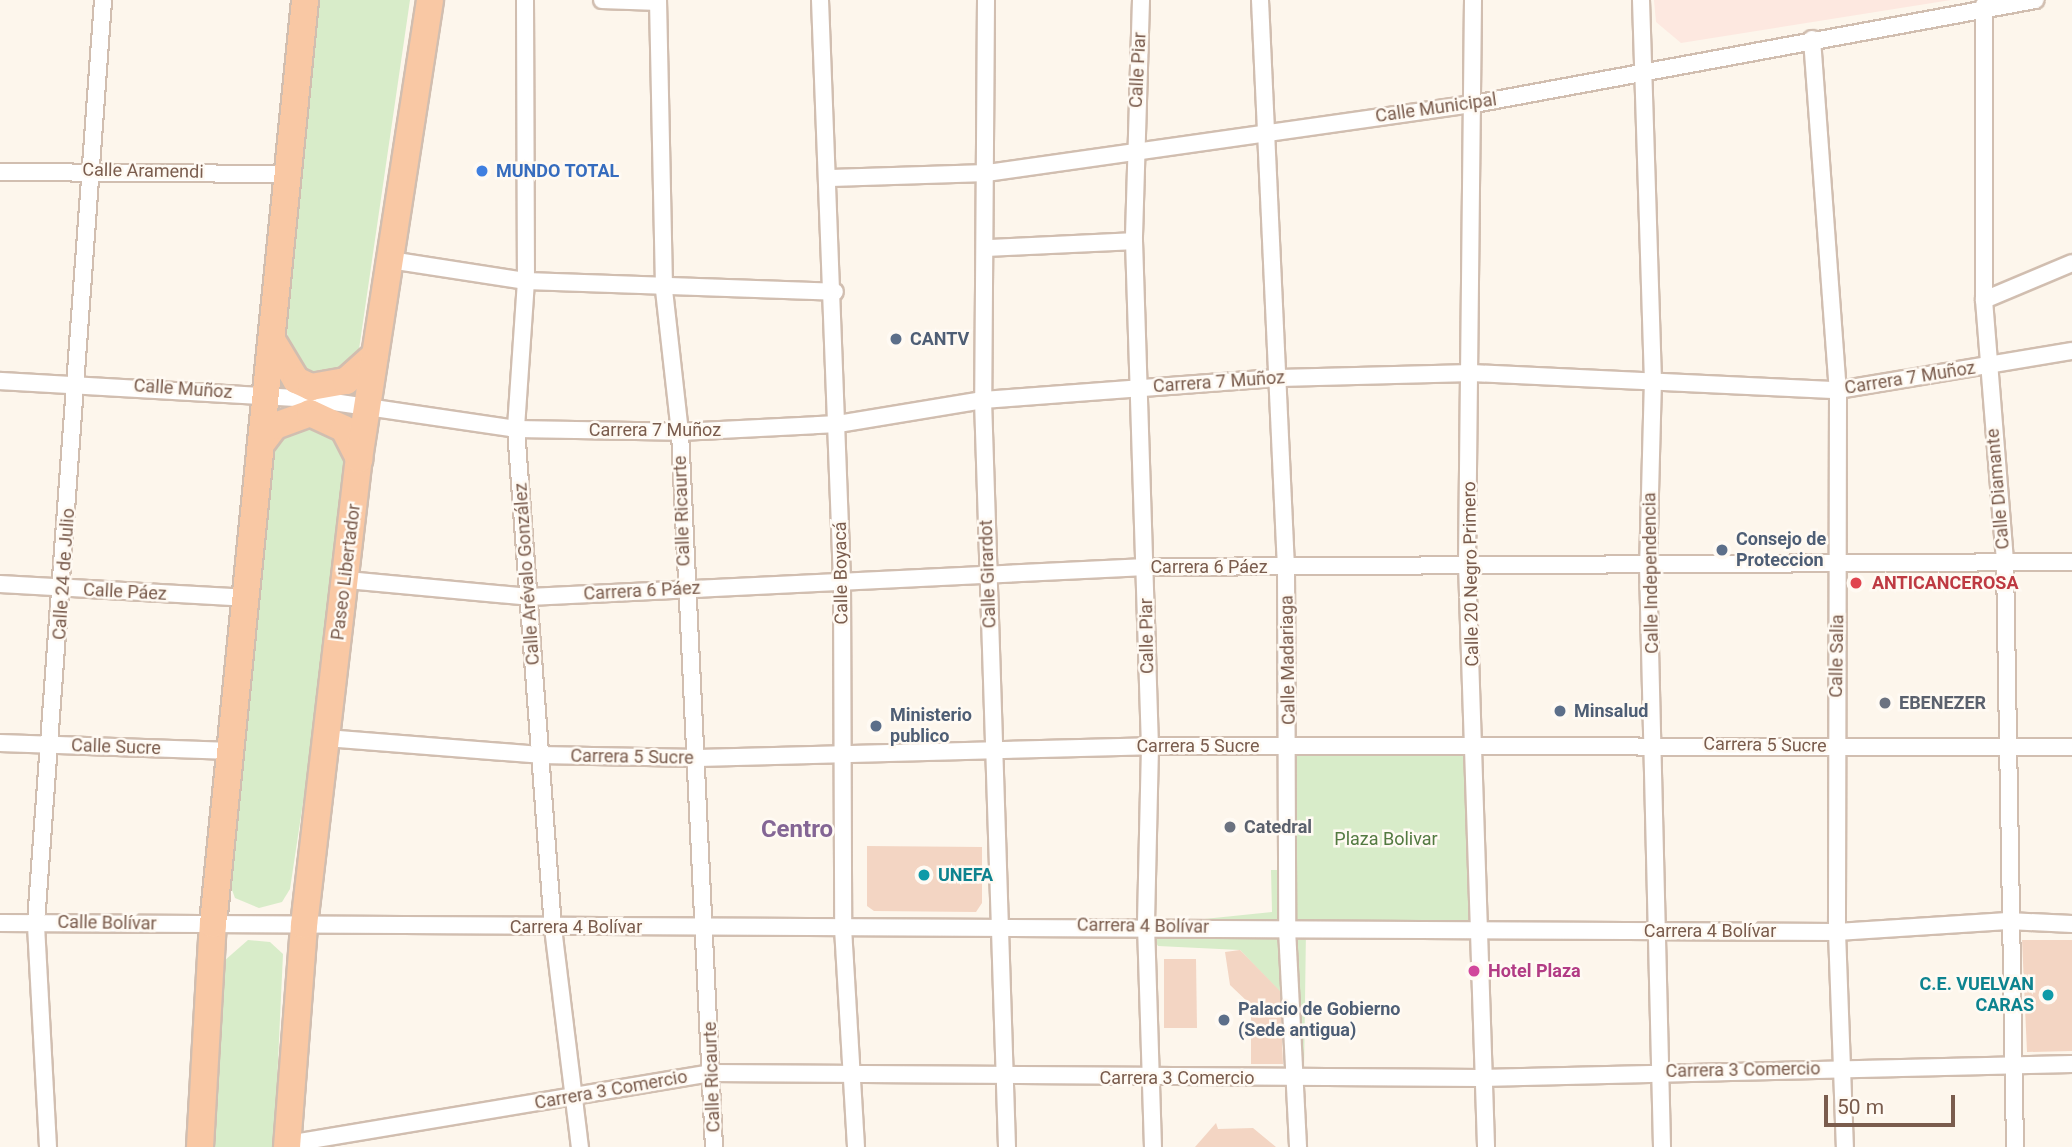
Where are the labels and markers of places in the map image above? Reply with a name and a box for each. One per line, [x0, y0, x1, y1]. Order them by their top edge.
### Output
place label: MUNDO TOTAL [496, 160, 620, 182]
marker: MUNDO TOTAL [474, 163, 490, 179]
place label: CANTV [910, 328, 969, 350]
marker: CANTV [888, 331, 904, 347]
place label: Consejo de Proteccion [1736, 529, 1826, 572]
marker: Consejo de Proteccion [1714, 542, 1730, 558]
place label: ANTICANCEROSA [1872, 572, 2019, 594]
marker: ANTICANCEROSA [1846, 573, 1866, 593]
place label: EBENEZER [1899, 692, 1986, 714]
marker: EBENEZER [1877, 695, 1893, 711]
place label: Minsalud [1574, 700, 1648, 722]
marker: Minsalud [1552, 703, 1568, 719]
place label: Ministerio publico [890, 705, 972, 748]
marker: Ministerio publico [868, 718, 884, 734]
place label: Catedral [1244, 816, 1312, 838]
marker: Catedral [1222, 819, 1238, 835]
place label: UNEFA [938, 864, 993, 886]
marker: UNEFA [916, 867, 932, 883]
place label: Hotel Plaza [1488, 960, 1581, 982]
marker: Hotel Plaza [1466, 963, 1482, 979]
place label: C.E. VUELVAN CARAS [1920, 974, 2034, 1016]
marker: C.E. VUELVAN CARAS [2040, 987, 2056, 1003]
place label: Palacio de Gobierno (Sede antigua) [1238, 999, 1401, 1042]
marker: Palacio de Gobierno (Sede antigua) [1216, 1012, 1232, 1028]

